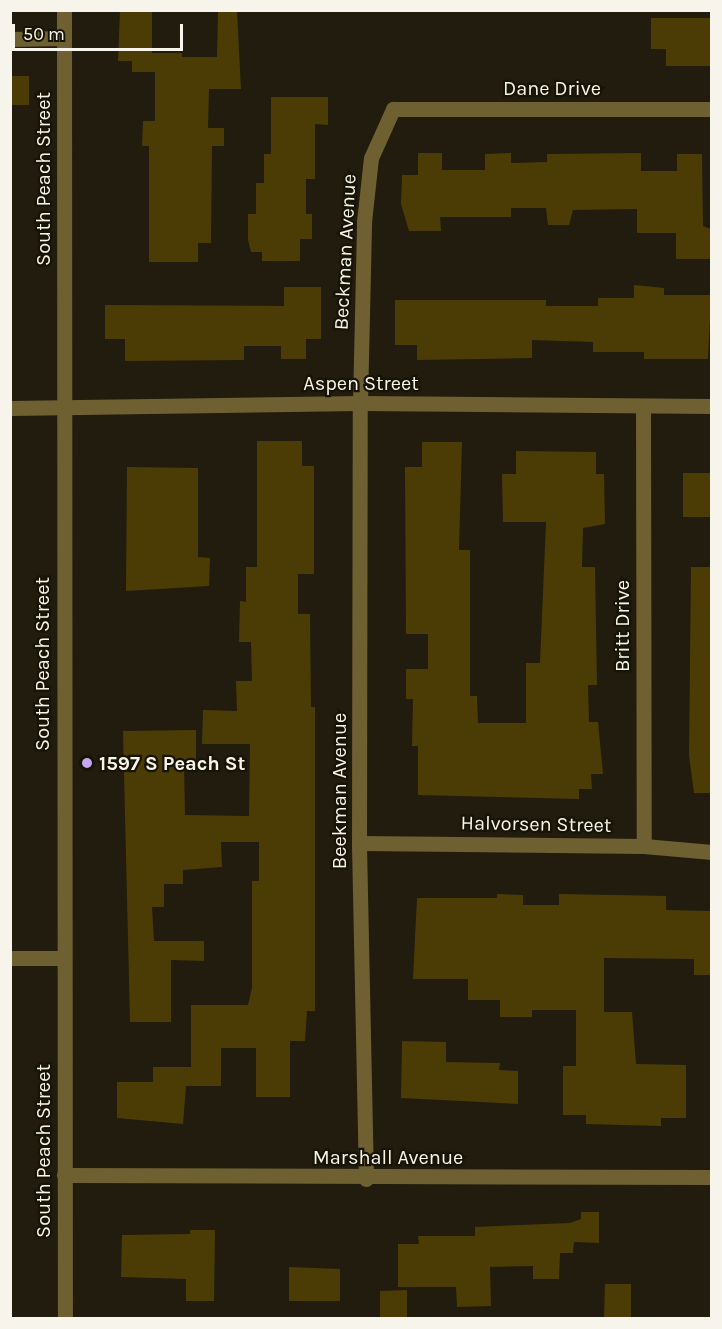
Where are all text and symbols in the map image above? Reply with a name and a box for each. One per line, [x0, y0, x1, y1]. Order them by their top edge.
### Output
scale bar [15, 12, 186, 50]
text: 50 m [23, 23, 65, 45]
street label: Dane Drive [503, 76, 601, 100]
street label: South Peach Street [31, 92, 55, 266]
street label: Beckman Avenue [329, 173, 361, 331]
street label: Aspen Street [303, 371, 419, 395]
street label: South Peach Street [30, 577, 54, 751]
street label: Britt Drive [610, 580, 634, 672]
street label: Beekman Avenue [327, 713, 351, 869]
place label: 1597 S Peach St [99, 751, 245, 775]
marker: 1597 S Peach St [80, 756, 94, 770]
street label: Halvorsen Street [460, 811, 612, 837]
street label: South Peach Street [31, 1064, 55, 1238]
street label: Marshall Avenue [313, 1145, 463, 1169]

